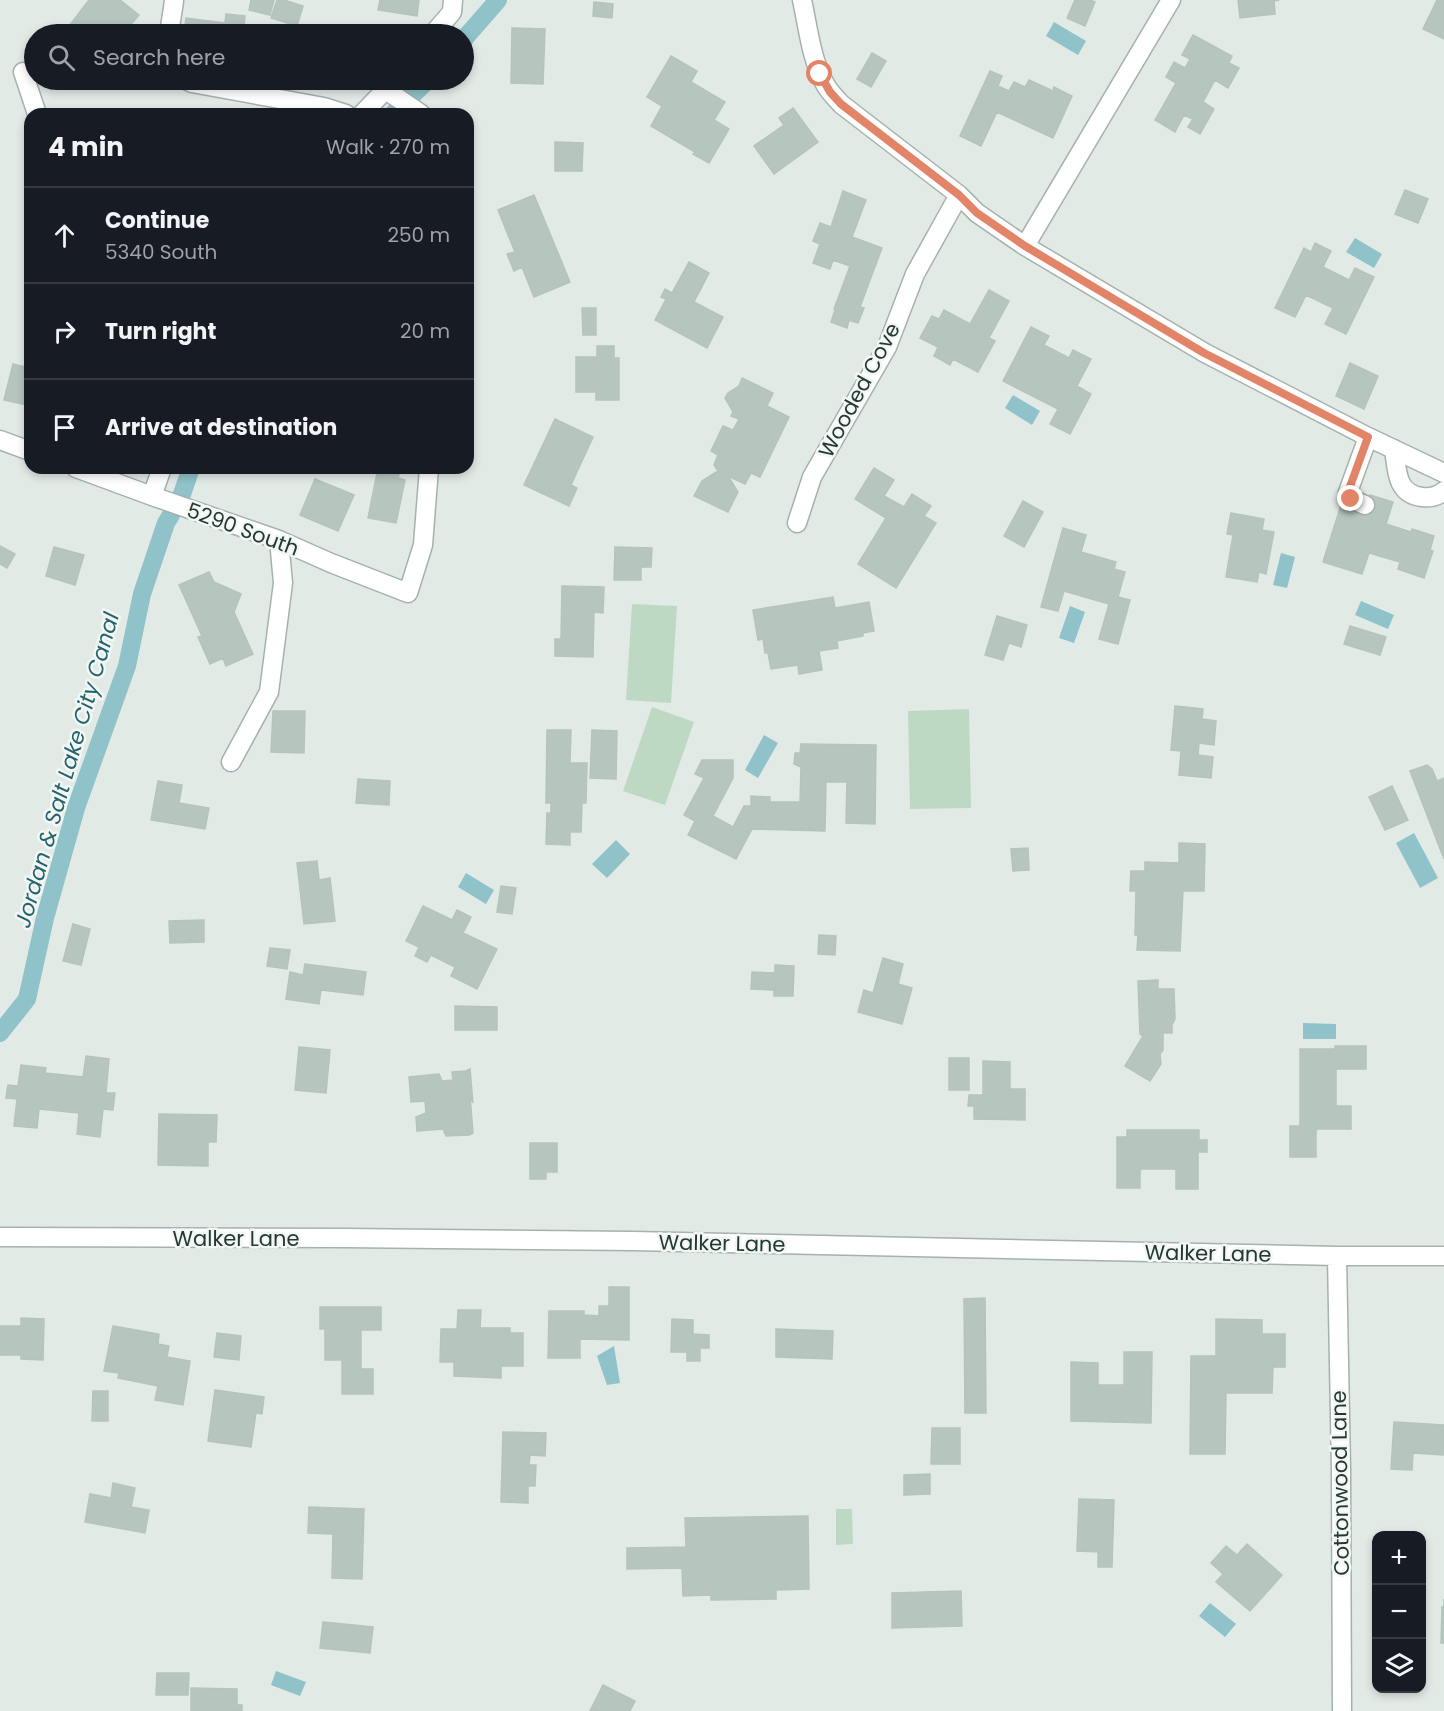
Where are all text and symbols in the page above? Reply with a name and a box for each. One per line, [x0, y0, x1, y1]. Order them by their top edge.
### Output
search box [24, 24, 474, 90]
icon: search [45, 41, 78, 74]
text: Search here [93, 42, 226, 73]
route start [806, 60, 832, 86]
text: 4 min [48, 129, 124, 165]
text: Walk · 270 m [326, 133, 450, 161]
text: Continue [105, 205, 209, 236]
icon: ahead [48, 219, 81, 252]
text: 250 m [387, 221, 450, 249]
text: 5340 South [105, 238, 217, 266]
icon: right [48, 315, 81, 348]
text: Turn right [105, 316, 216, 347]
text: 20 m [400, 317, 450, 345]
street label: Wooded Cove [811, 317, 907, 463]
icon: arrive [48, 411, 81, 444]
text: Arrive at destination [105, 412, 337, 443]
route end [1337, 485, 1363, 511]
street label: 5290 South [183, 495, 303, 563]
water label: Jordan & Salt Lake City Canal [7, 608, 127, 931]
street label: Walker Lane [173, 1224, 299, 1253]
street label: Walker Lane [658, 1227, 786, 1259]
street label: Walker Lane [1144, 1237, 1272, 1269]
street label: Cottonwood Lane [1324, 1390, 1356, 1576]
map controls [1372, 1531, 1426, 1693]
button: + [1372, 1531, 1426, 1585]
button: − [1372, 1585, 1426, 1639]
button: layers [1372, 1639, 1426, 1693]

